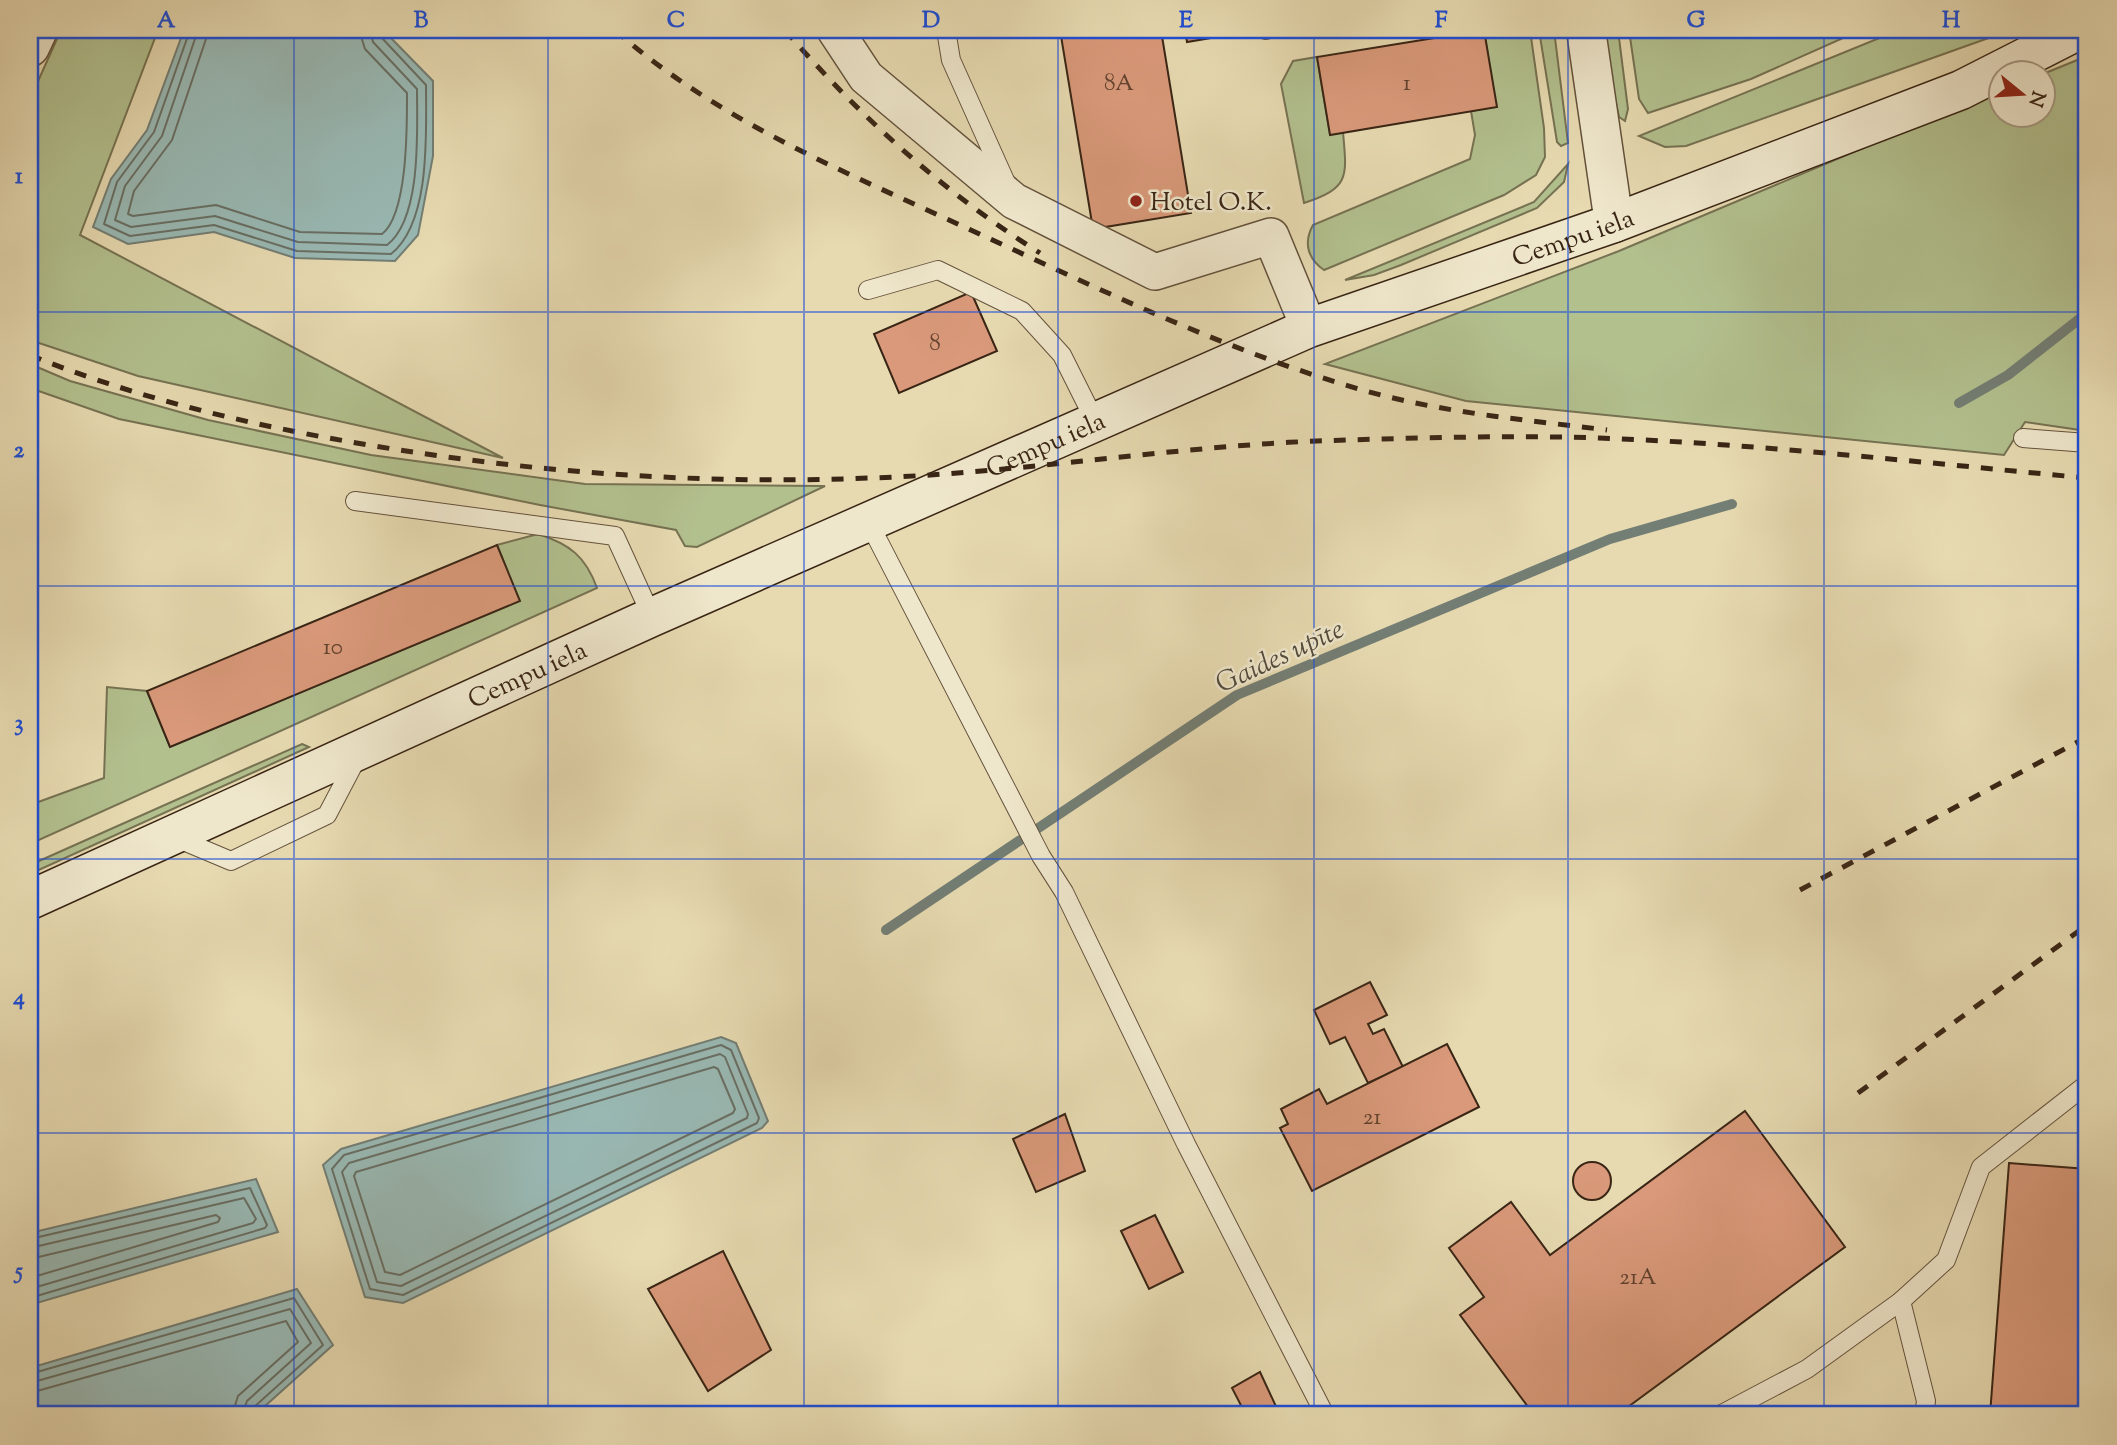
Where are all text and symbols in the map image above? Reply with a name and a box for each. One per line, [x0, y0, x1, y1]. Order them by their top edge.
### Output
text: A [157, 5, 176, 38]
text: B [414, 5, 429, 38]
text: C [667, 5, 685, 38]
text: D [922, 5, 940, 38]
text: E [1179, 5, 1193, 38]
text: F [1435, 5, 1448, 38]
text: G [1687, 5, 1706, 38]
text: H [1942, 5, 1961, 38]
north arrow [1988, 60, 2058, 130]
house number: 8A [1104, 68, 1134, 101]
house number: 1 [1403, 68, 1411, 101]
text: N [2021, 87, 2051, 110]
text: 1 [15, 161, 23, 194]
place label: Hotel O.K. [1150, 185, 1272, 222]
marker: Hotel O.K. [1128, 193, 1144, 209]
street label: Cempu iela [1507, 201, 1640, 278]
house number: 8 [929, 328, 941, 361]
street label: Cempu iela [981, 404, 1112, 489]
text: 2 [14, 435, 25, 468]
water label: Gaides upīte [1210, 611, 1351, 705]
house number: 10 [323, 632, 343, 665]
street label: Cempu iela [463, 633, 594, 719]
text: 3 [14, 708, 24, 741]
text: 4 [12, 982, 25, 1015]
house number: 21 [1363, 1102, 1381, 1135]
text: 5 [13, 1256, 23, 1289]
house number: 21A [1619, 1262, 1657, 1295]

